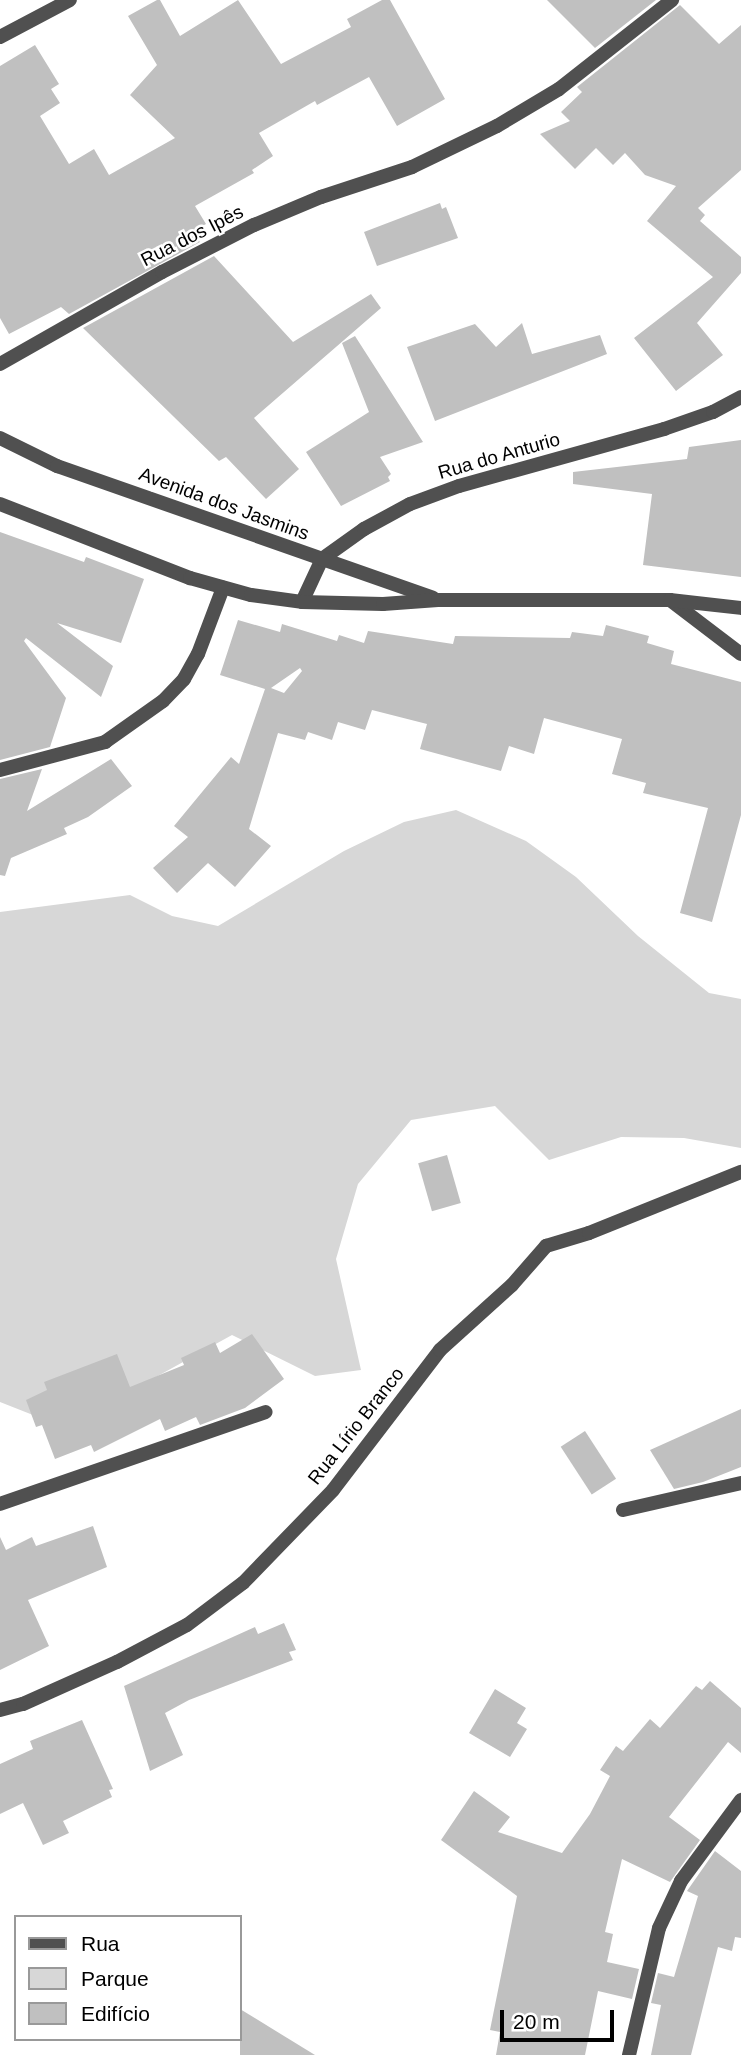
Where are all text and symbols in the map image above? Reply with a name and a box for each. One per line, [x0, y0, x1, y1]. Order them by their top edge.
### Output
street label: Rua dos Ipês [137, 200, 247, 272]
street label: Rua do Anturio [435, 428, 563, 484]
street label: Avenida dos Jasmins [136, 463, 312, 545]
street label: Rua Lírio Branco [303, 1363, 409, 1489]
legend [14, 1915, 242, 2041]
text: Rua [81, 1932, 120, 1955]
text: Parque [81, 1967, 149, 1990]
scale bar [503, 1996, 617, 2040]
text: Edifício [81, 2002, 150, 2025]
text: 20 m [513, 2010, 560, 2033]

